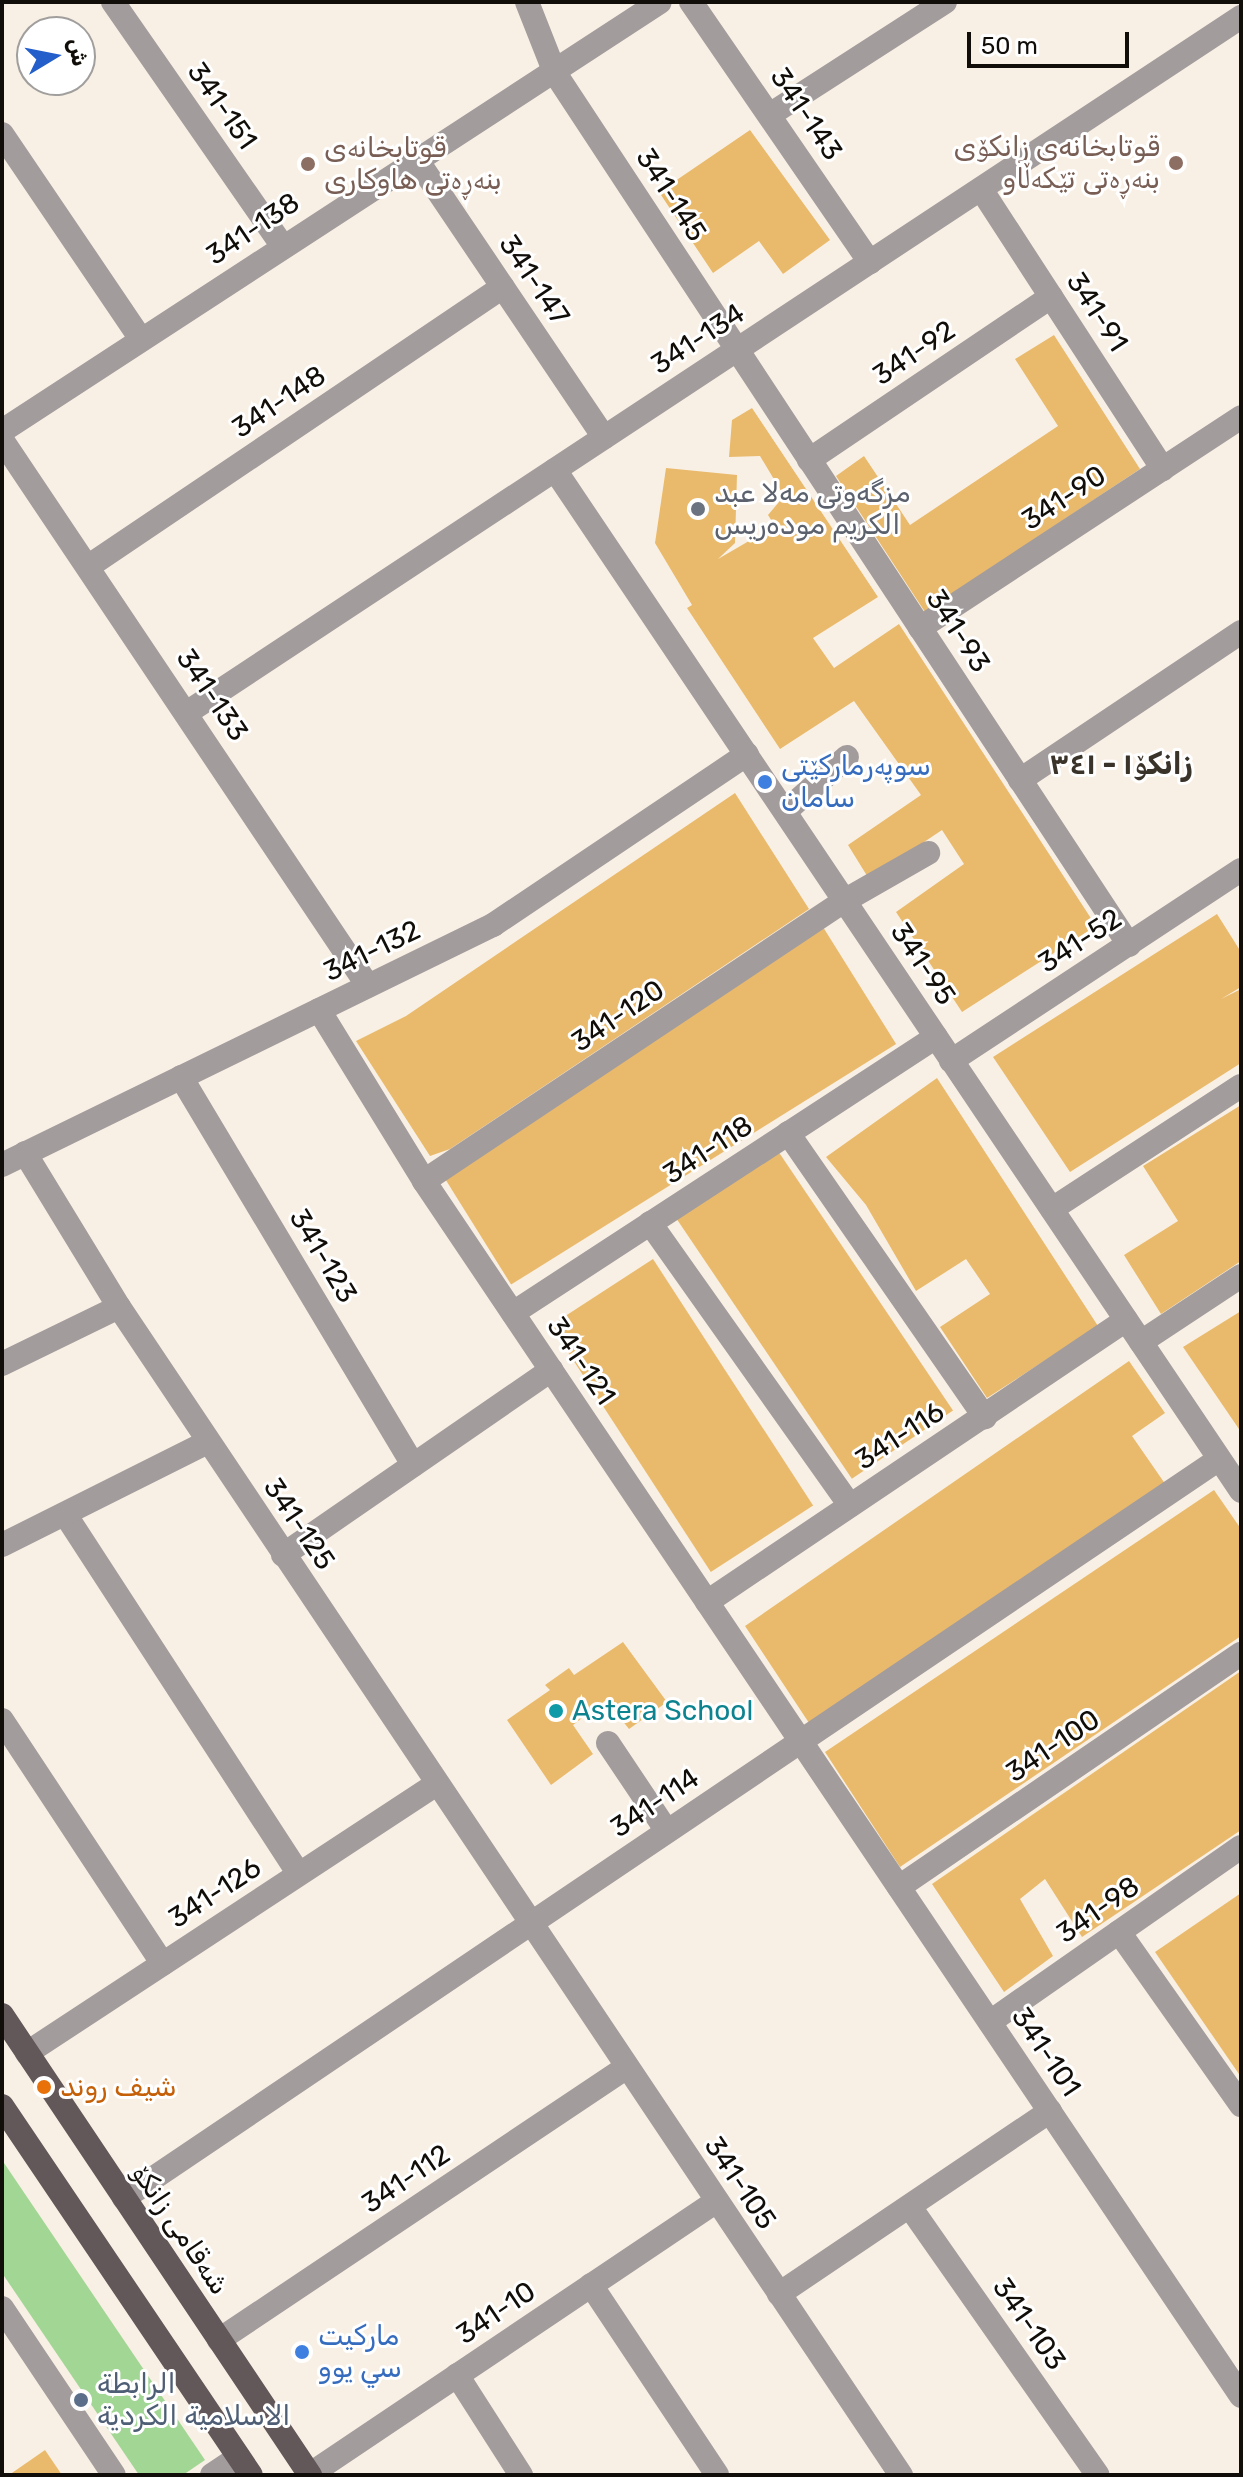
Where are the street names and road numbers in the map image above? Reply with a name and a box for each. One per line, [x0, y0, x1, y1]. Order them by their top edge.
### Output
street label: 341-151 [180, 56, 264, 156]
street label: 341-143 [763, 61, 849, 167]
street label: 341-145 [629, 142, 713, 248]
street label: 341-138 [200, 186, 306, 272]
street label: 341-147 [492, 229, 576, 331]
street label: 341-91 [1059, 266, 1135, 358]
street label: 341-134 [645, 296, 751, 382]
street label: 341-92 [867, 313, 961, 393]
street label: 341-148 [226, 359, 332, 445]
street label: 341-90 [1016, 459, 1112, 537]
street label: 341-93 [919, 583, 997, 679]
street label: 341-133 [169, 643, 255, 747]
street label: 341-52 [1032, 902, 1128, 980]
street label: 341-132 [318, 913, 426, 989]
street label: 341-95 [883, 916, 963, 1012]
street label: 341-120 [565, 973, 671, 1059]
street label: 341-118 [657, 1109, 759, 1191]
street label: 341-123 [282, 1203, 364, 1309]
street label: 341-121 [540, 1311, 622, 1411]
street label: 341-116 [849, 1395, 951, 1477]
street label: 341-125 [256, 1472, 342, 1576]
street label: 341-100 [1000, 1703, 1106, 1789]
street label: 341-114 [604, 1761, 706, 1845]
street label: 341-126 [162, 1851, 268, 1935]
street label: 341-98 [1050, 1869, 1146, 1951]
street label: 341-101 [1004, 2001, 1088, 2103]
street label: 341-105 [697, 2130, 783, 2236]
street label: 341-112 [356, 2138, 456, 2220]
street label: شەقامی زانکۆ [124, 2157, 236, 2301]
street label: 341-103 [985, 2271, 1073, 2377]
street label: 341-10 [450, 2274, 542, 2352]

